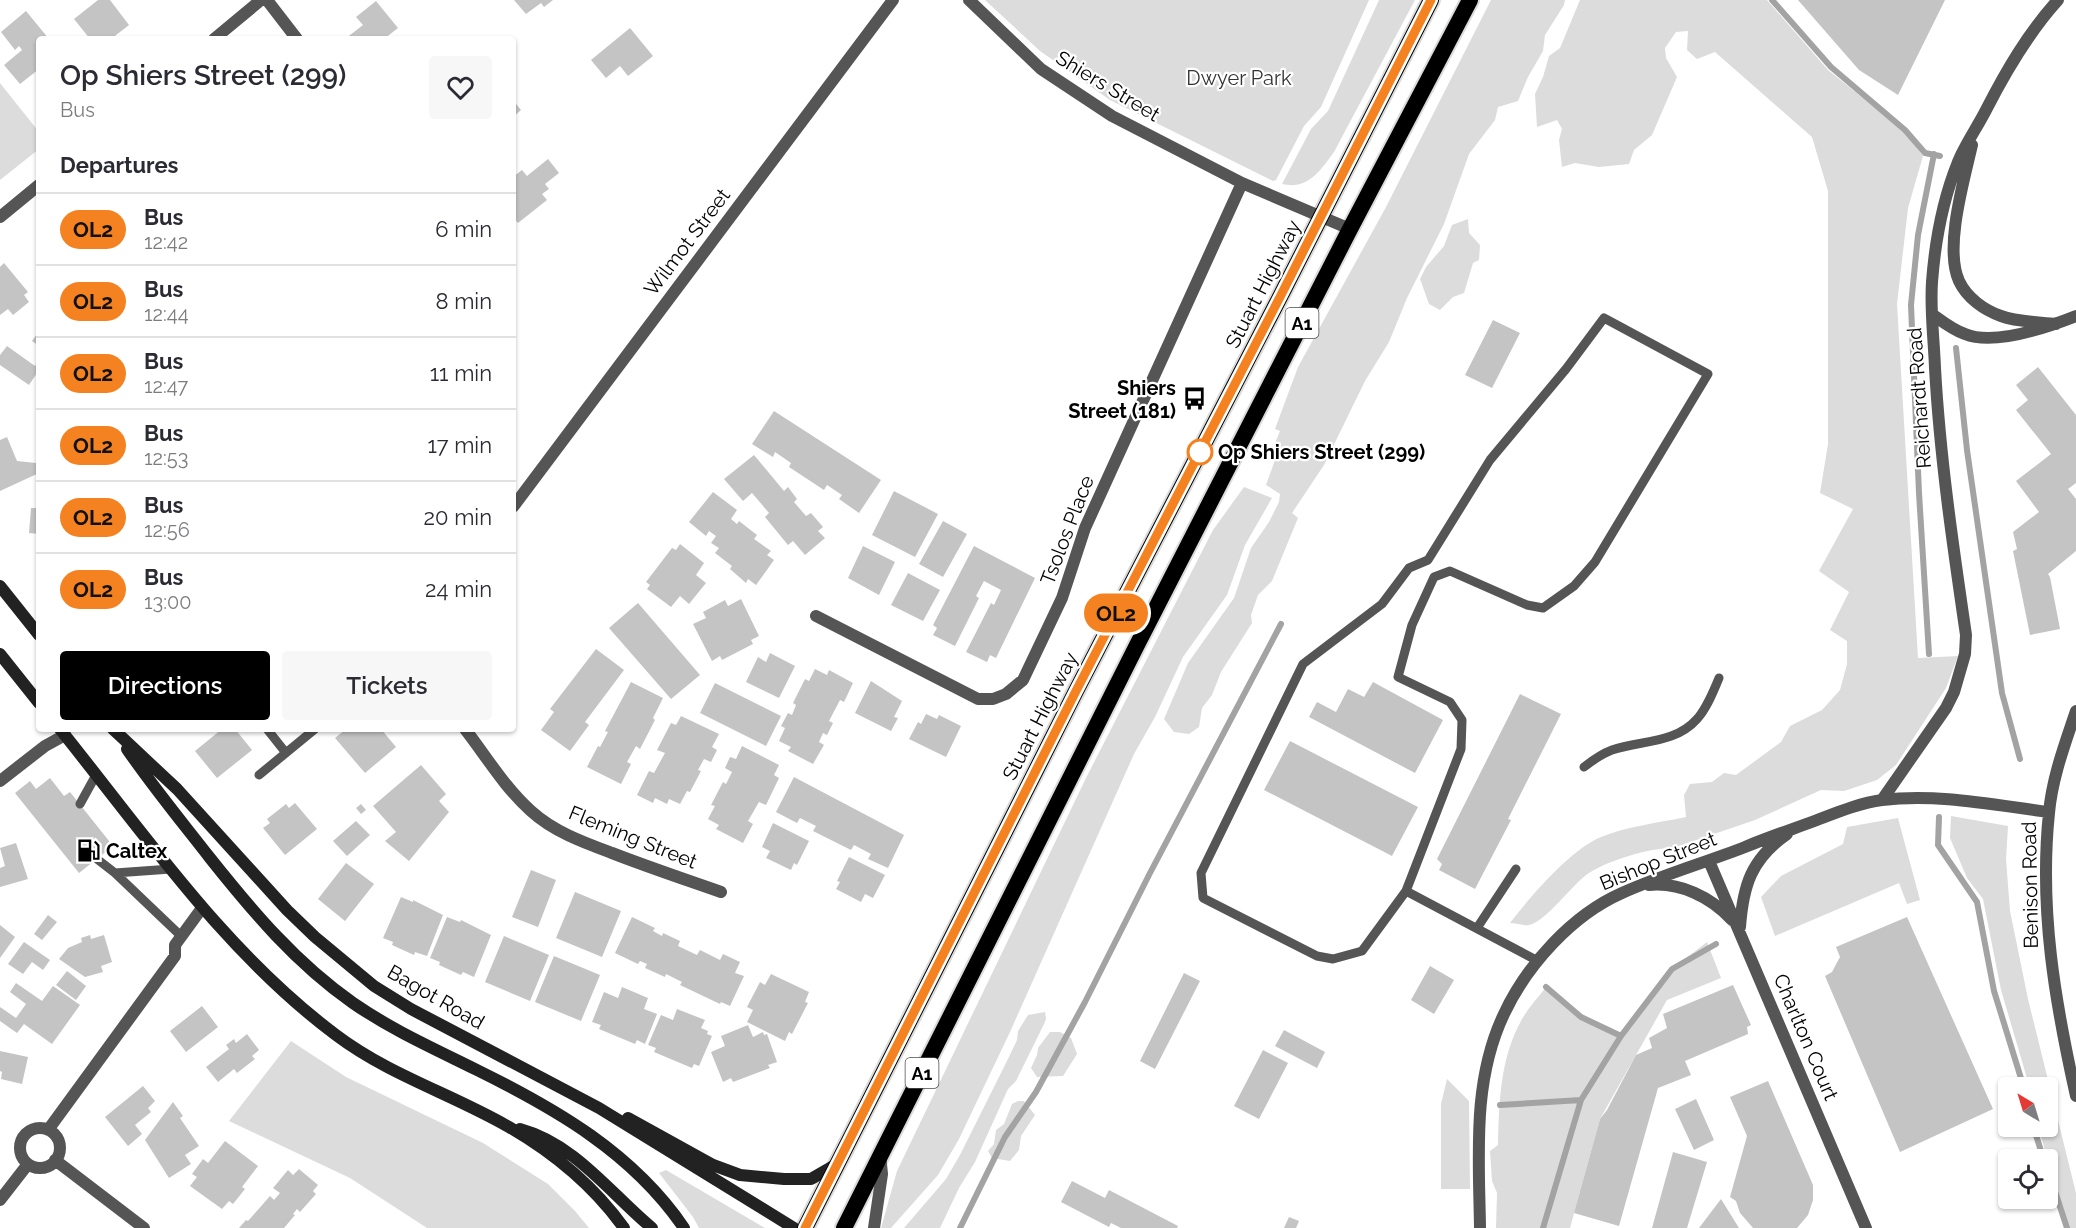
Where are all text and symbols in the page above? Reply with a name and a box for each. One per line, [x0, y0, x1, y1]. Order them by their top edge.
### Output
street label: Shiers Street [1052, 46, 1165, 127]
button: heart [429, 56, 492, 119]
text: Op Shiers Street (299) [60, 59, 346, 92]
park label: Dwyer Park [1186, 66, 1292, 90]
text: Bus [60, 98, 95, 122]
text: Departures [60, 152, 178, 178]
street label: Wilmot Street [639, 183, 735, 300]
text: Bus [144, 204, 183, 230]
text: 6 min [435, 216, 492, 242]
street label: Stuart Highway [1220, 216, 1306, 352]
text: OL2 [73, 217, 113, 242]
text: 12:42 [144, 230, 188, 254]
text: Bus [144, 276, 183, 302]
text: 8 min [436, 288, 492, 314]
text: OL2 [73, 289, 113, 314]
text: 12:44 [144, 302, 189, 326]
road number: A1 [1286, 308, 1318, 338]
street label: Reichardt Road [1902, 327, 1936, 469]
text: Bus [144, 348, 183, 374]
text: 11 min [430, 360, 492, 386]
text: OL2 [73, 361, 113, 386]
text: 12:47 [144, 374, 188, 398]
place label: Shiers Street (181) [1068, 376, 1176, 423]
bus stop icon: Shiers Street (181) [1181, 386, 1207, 412]
text: Bus [144, 420, 183, 446]
text: 17 min [427, 432, 492, 458]
text: OL2 [73, 433, 113, 458]
marker: Op Shiers Street (299) [1187, 439, 1213, 465]
place label: Op Shiers Street (299) [1218, 440, 1425, 464]
text: 12:53 [144, 446, 188, 470]
street label: Tsolos Place [1035, 472, 1099, 588]
text: Bus [144, 492, 183, 518]
text: 20 min [424, 504, 492, 530]
text: OL2 [73, 505, 113, 530]
text: 12:56 [144, 518, 190, 542]
text: Bus [144, 564, 183, 590]
text: 24 min [425, 576, 492, 602]
text: OL2 [73, 577, 113, 602]
text: 13:00 [144, 590, 191, 614]
line badge: OL2 [1082, 594, 1150, 632]
text: OL2 [1096, 601, 1136, 626]
street label: Stuart Highway [997, 648, 1083, 784]
button: Directions [60, 651, 270, 720]
button: Tickets [282, 651, 492, 720]
street label: Fleming Street [565, 800, 701, 874]
street label: Benison Road [2017, 821, 2043, 949]
street label: Bishop Street [1596, 827, 1720, 895]
fuel station icon: Caltex [75, 838, 101, 864]
place label: Caltex [106, 839, 168, 863]
street label: Bagot Road [383, 960, 489, 1034]
street label: Charlton Court [1769, 970, 1844, 1104]
road number: A1 [906, 1058, 938, 1088]
north arrow [1998, 1077, 2058, 1137]
map controls [1998, 1077, 2058, 1209]
button: locate [1998, 1149, 2058, 1209]

